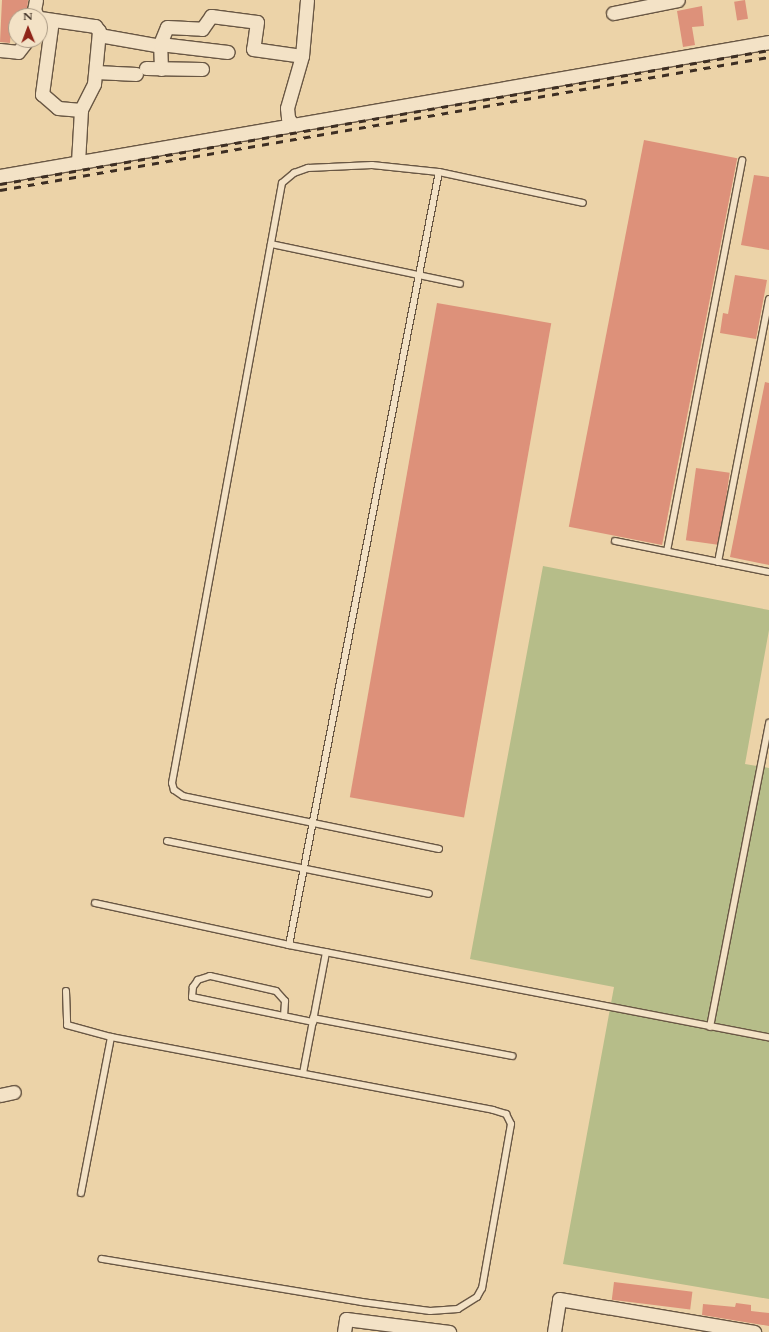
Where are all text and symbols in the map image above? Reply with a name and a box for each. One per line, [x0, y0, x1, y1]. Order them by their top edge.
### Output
north arrow [8, 8, 48, 48]
text: N [23, 9, 33, 24]

